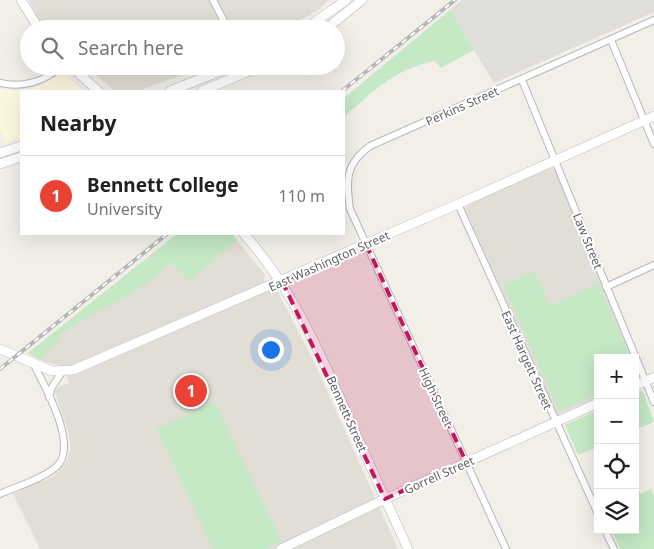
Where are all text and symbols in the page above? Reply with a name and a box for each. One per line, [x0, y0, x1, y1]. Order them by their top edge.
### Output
search box [20, 20, 345, 75]
icon: search [38, 34, 66, 62]
text: Search here [78, 35, 184, 61]
street label: Perkins Street [423, 82, 502, 130]
text: Nearby [40, 109, 116, 137]
text: Bennett College [87, 172, 239, 198]
text: 1 [51, 185, 61, 207]
text: 110 m [278, 185, 325, 207]
text: University [87, 198, 162, 220]
street label: Law Street [569, 210, 607, 272]
street label: East Washington Street [266, 226, 393, 295]
street label: East Hargett Street [498, 308, 557, 413]
your location [258, 337, 284, 363]
map controls [594, 354, 639, 534]
button: + [594, 354, 639, 399]
street label: High Street [415, 365, 457, 430]
pin: 1 [175, 372, 207, 410]
street label: Bennett Street [323, 373, 372, 455]
button: − [594, 399, 639, 444]
button: locate [594, 444, 639, 489]
street label: Gorrell Street [401, 452, 477, 498]
button: layers [594, 489, 639, 534]

